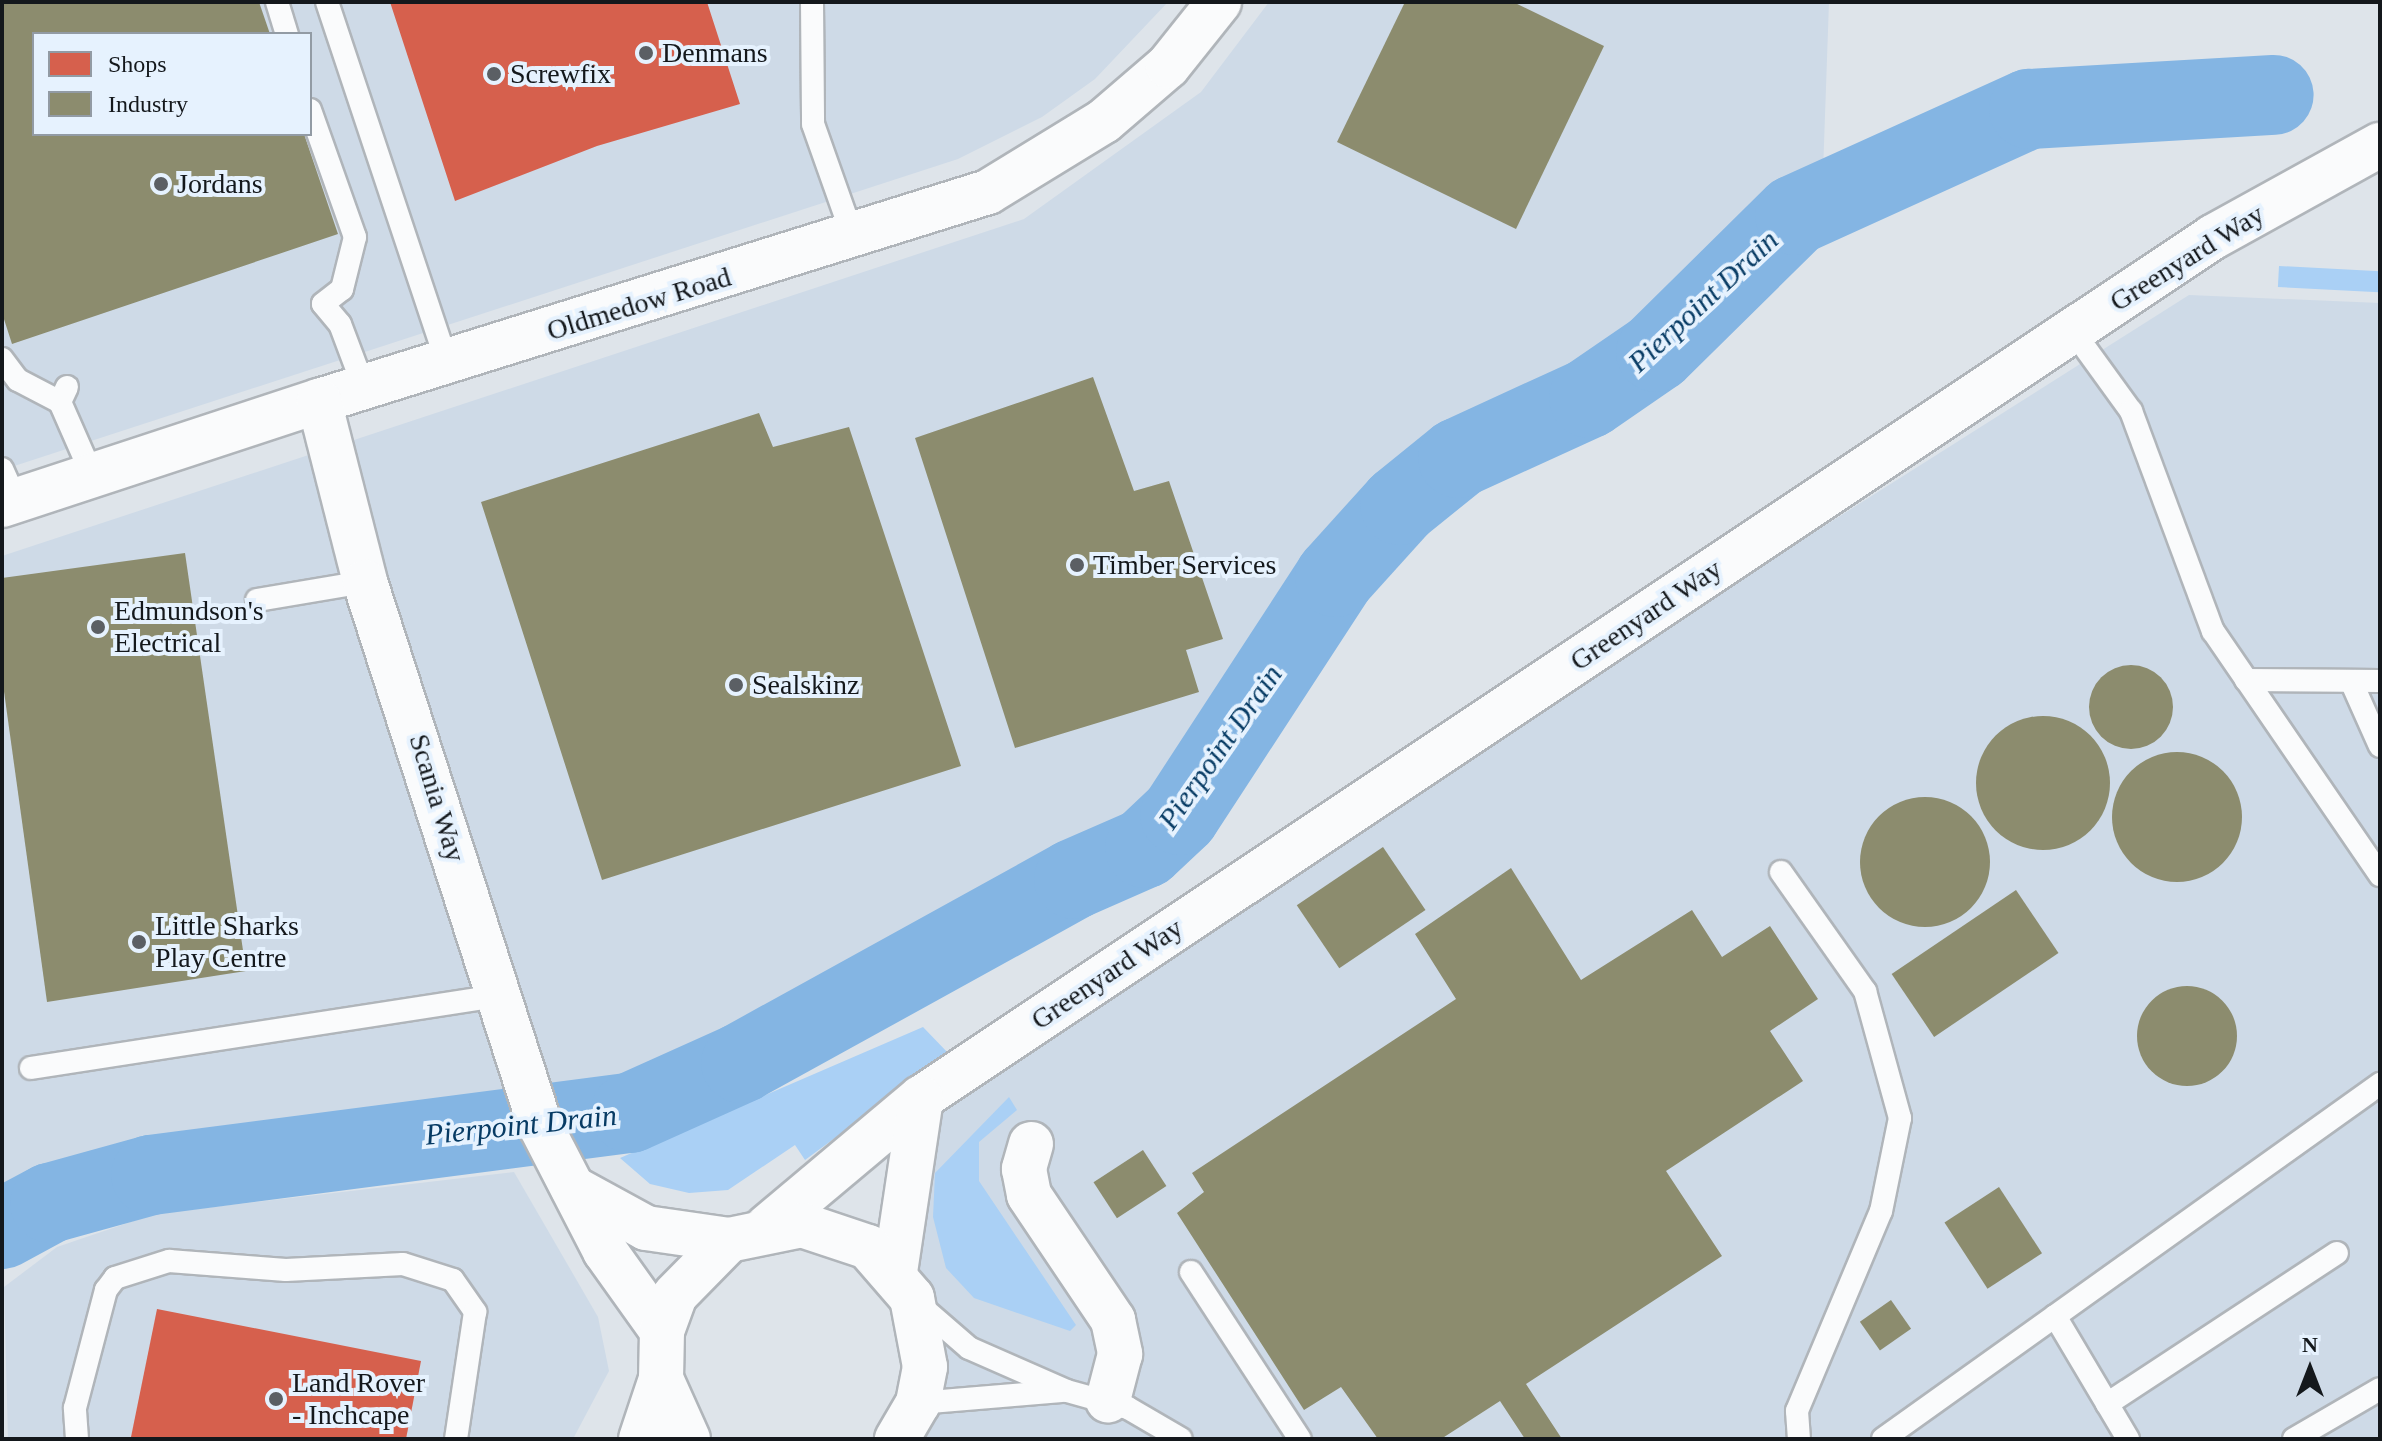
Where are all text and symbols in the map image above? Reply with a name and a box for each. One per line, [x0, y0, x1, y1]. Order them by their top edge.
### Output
legend [32, 32, 312, 136]
place label: Denmans [662, 36, 768, 70]
marker: Denmans [637, 44, 655, 62]
text: Shops [108, 51, 167, 77]
place label: Screwfix [510, 57, 611, 91]
marker: Screwfix [485, 65, 503, 83]
text: Industry [108, 91, 188, 117]
place label: Jordans [177, 167, 263, 201]
marker: Jordans [152, 175, 170, 193]
street label: Greenyard Way [2104, 197, 2270, 319]
water label: Pierpoint Drain [1620, 222, 1786, 380]
street label: Oldmedow Road [543, 260, 735, 348]
place label: Timber Services [1093, 548, 1276, 582]
street label: Greenyard Way [1564, 552, 1728, 678]
marker: Timber Services [1068, 556, 1086, 574]
place label: Edmundson's Electrical [114, 594, 264, 660]
marker: Edmundson's Electrical [89, 618, 107, 636]
water label: Pierpoint Drain [1150, 658, 1290, 836]
place label: Sealskinz [752, 668, 859, 702]
marker: Sealskinz [727, 676, 745, 694]
street label: Scania Way [402, 730, 472, 866]
place label: Little Sharks Play Centre [155, 909, 299, 975]
street label: Greenyard Way [1025, 911, 1189, 1037]
marker: Little Sharks Play Centre [130, 933, 148, 951]
water label: Pierpoint Drain [423, 1097, 619, 1153]
north arrow [2270, 1329, 2350, 1409]
text: N [2302, 1332, 2318, 1357]
place label: Land Rover - Inchcape [292, 1366, 425, 1432]
marker: Land Rover - Inchcape [267, 1390, 285, 1408]

